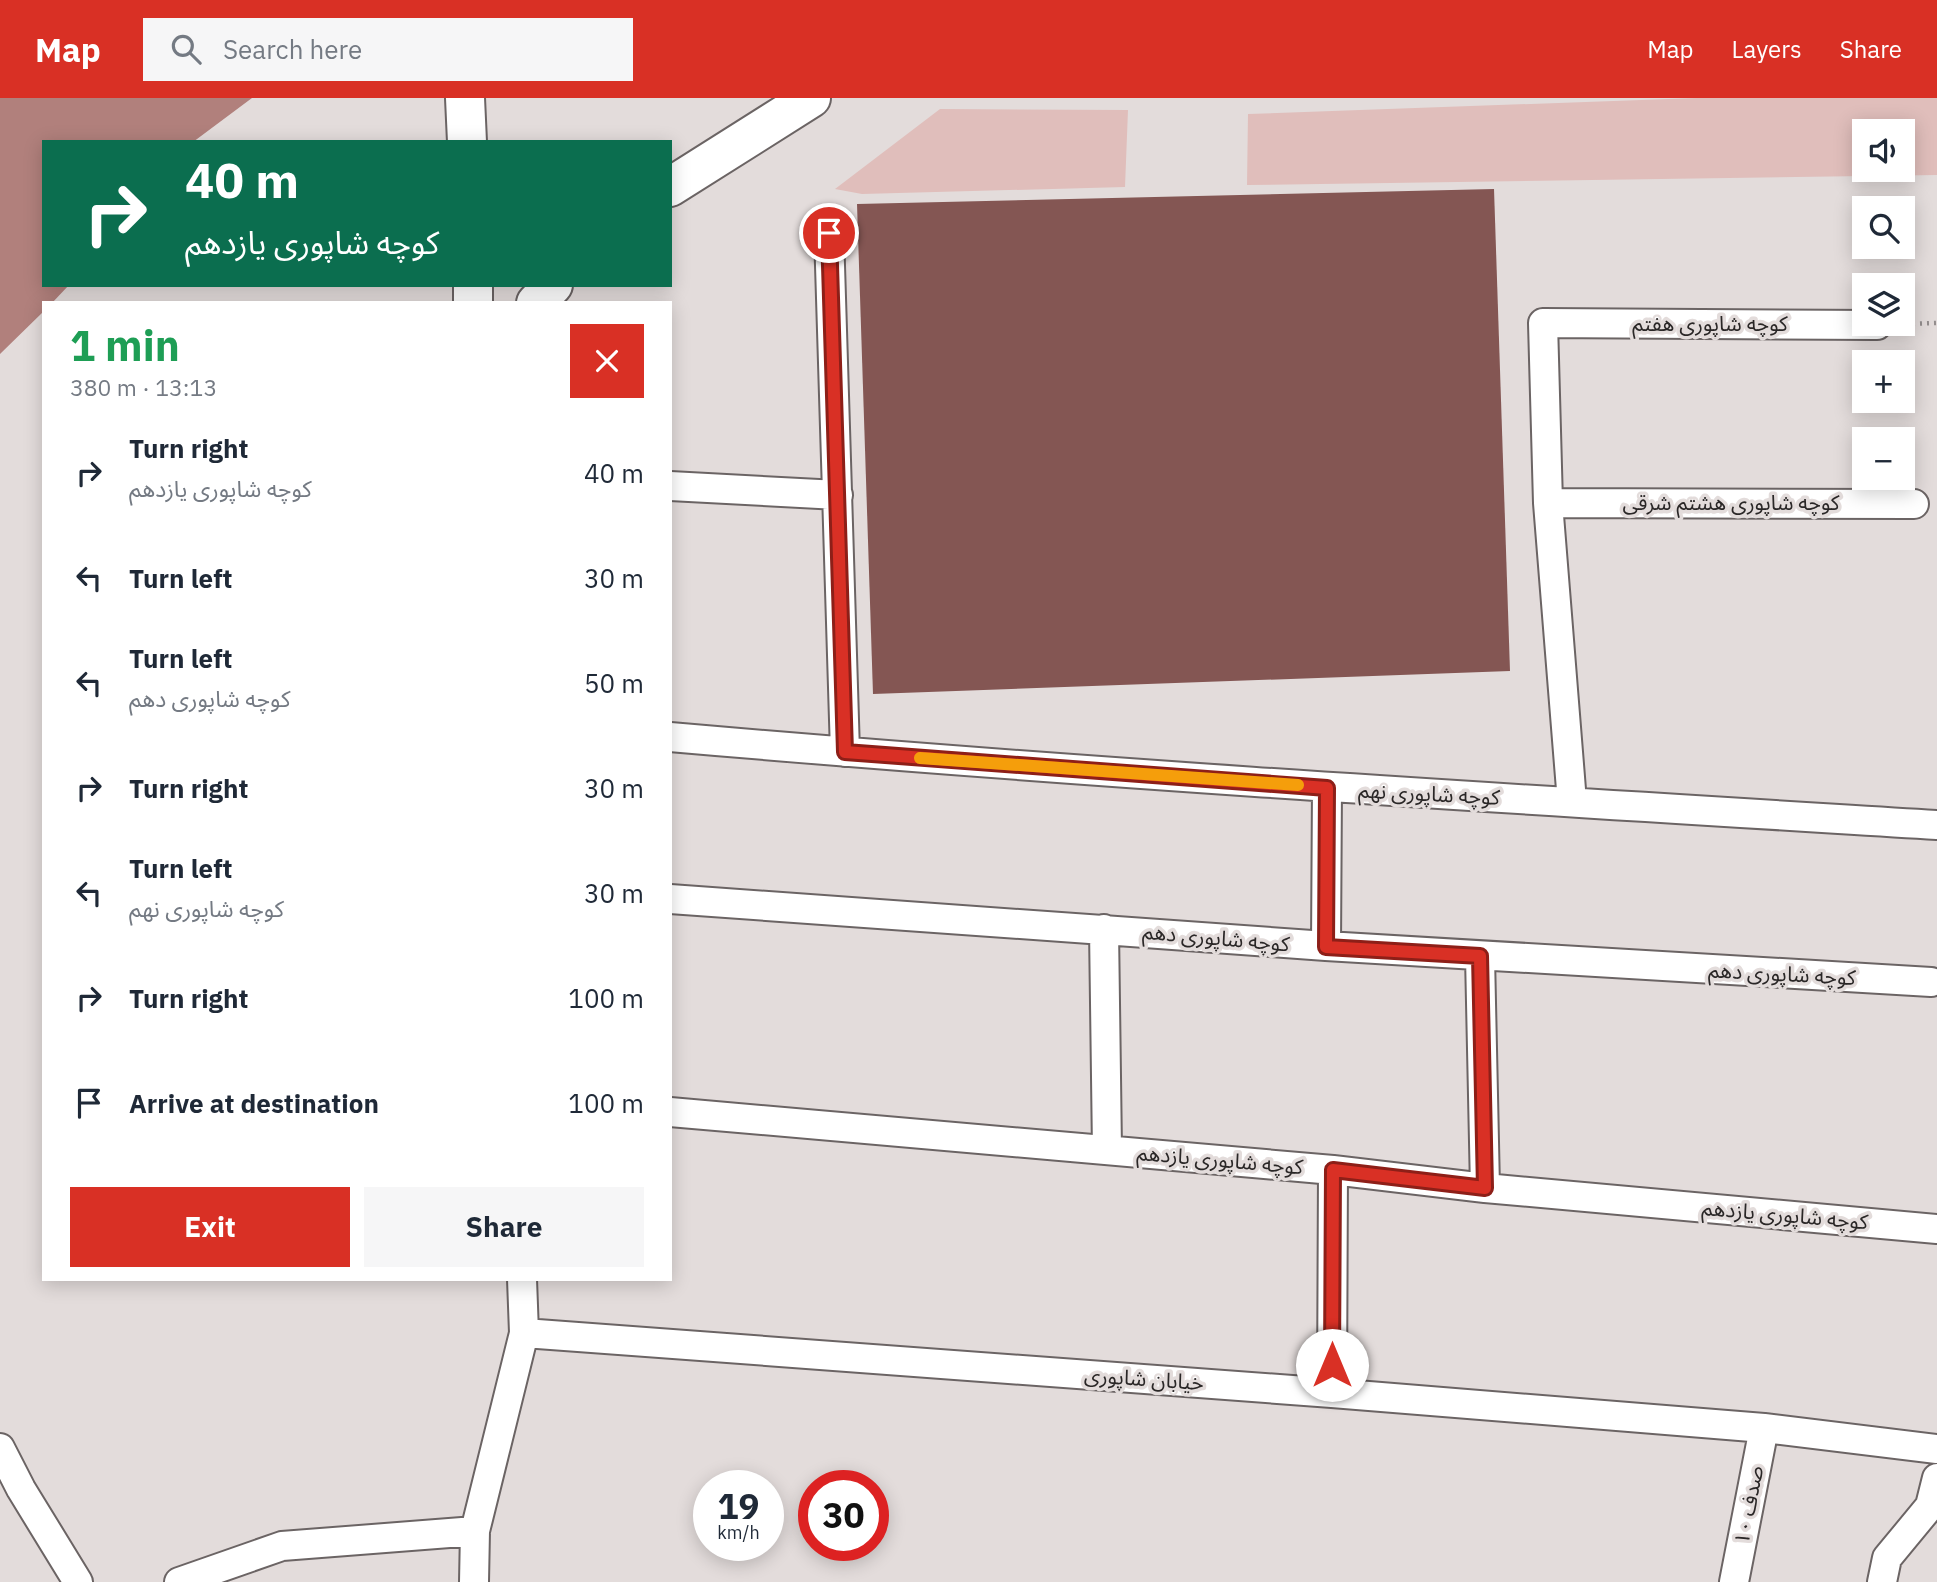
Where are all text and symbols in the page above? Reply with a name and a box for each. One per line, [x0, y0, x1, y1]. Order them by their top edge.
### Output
search box [143, 18, 633, 81]
text: Map [35, 28, 101, 71]
icon: search [167, 30, 205, 68]
text: Search here [223, 32, 362, 66]
text: Map [1647, 33, 1694, 65]
text: Layers [1732, 33, 1802, 65]
text: Share [1840, 33, 1902, 65]
map controls [1852, 119, 1915, 490]
button: sound [1852, 119, 1915, 182]
text: 40 m [185, 148, 299, 211]
icon: right [70, 168, 161, 259]
button: search [1852, 196, 1915, 259]
pin [799, 203, 859, 263]
icon: arrive [810, 214, 848, 252]
text: کوچه شاپوری یازدهم [185, 221, 439, 263]
button: layers [1852, 273, 1915, 336]
street label: کوچه شاپوری هفتم [1632, 309, 1788, 339]
text: 1 min [70, 318, 180, 373]
button: close [570, 324, 644, 398]
button: + [1852, 350, 1915, 413]
text: 380 m · 13:13 [70, 372, 217, 402]
button: − [1852, 427, 1915, 490]
text: Turn right [129, 431, 248, 465]
icon: right [70, 454, 108, 492]
text: 40 m [584, 456, 644, 490]
text: کوچه شاپوری یازدهم [129, 473, 312, 503]
street label: کوچه شاپوری هشتم شرقی [1623, 488, 1840, 518]
icon: left [70, 559, 108, 597]
text: Turn left [129, 561, 232, 595]
text: 30 m [584, 561, 644, 595]
text: Turn left [129, 641, 232, 675]
icon: left [70, 664, 108, 702]
text: 50 m [584, 666, 644, 700]
text: کوچه شاپوری دهم [129, 683, 290, 713]
icon: right [70, 769, 108, 807]
text: Turn right [129, 771, 248, 805]
text: 30 m [584, 771, 644, 805]
street label: کوچه شاپوری نهم [1358, 775, 1501, 813]
text: Turn left [129, 851, 232, 885]
icon: left [70, 874, 108, 912]
text: 30 m [584, 876, 644, 910]
text: کوچه شاپوری نهم [129, 893, 284, 923]
street label: کوچه شاپوری دهم [1141, 917, 1291, 959]
street label: کوچه شاپوری دهم [1708, 955, 1857, 993]
icon: right [70, 979, 108, 1017]
text: Turn right [129, 981, 248, 1015]
text: 100 m [568, 981, 644, 1015]
icon: arrive [70, 1084, 108, 1122]
text: Arrive at destination [129, 1086, 379, 1120]
text: 100 m [568, 1086, 644, 1120]
street label: کوچه شاپوری یازدهم [1136, 1138, 1305, 1182]
button: Exit [70, 1187, 350, 1267]
button: Share [364, 1187, 644, 1267]
street label: کوچه شاپوری یازدهم [1701, 1193, 1870, 1237]
position arrow [1295, 1328, 1369, 1402]
street label: خیابان شاپوری [1083, 1360, 1205, 1396]
street label: صدف ۱۰ [1727, 1463, 1769, 1547]
speed limit sign: 30 [798, 1470, 889, 1561]
text: 19 [717, 1483, 760, 1529]
text: km/h [717, 1521, 760, 1544]

